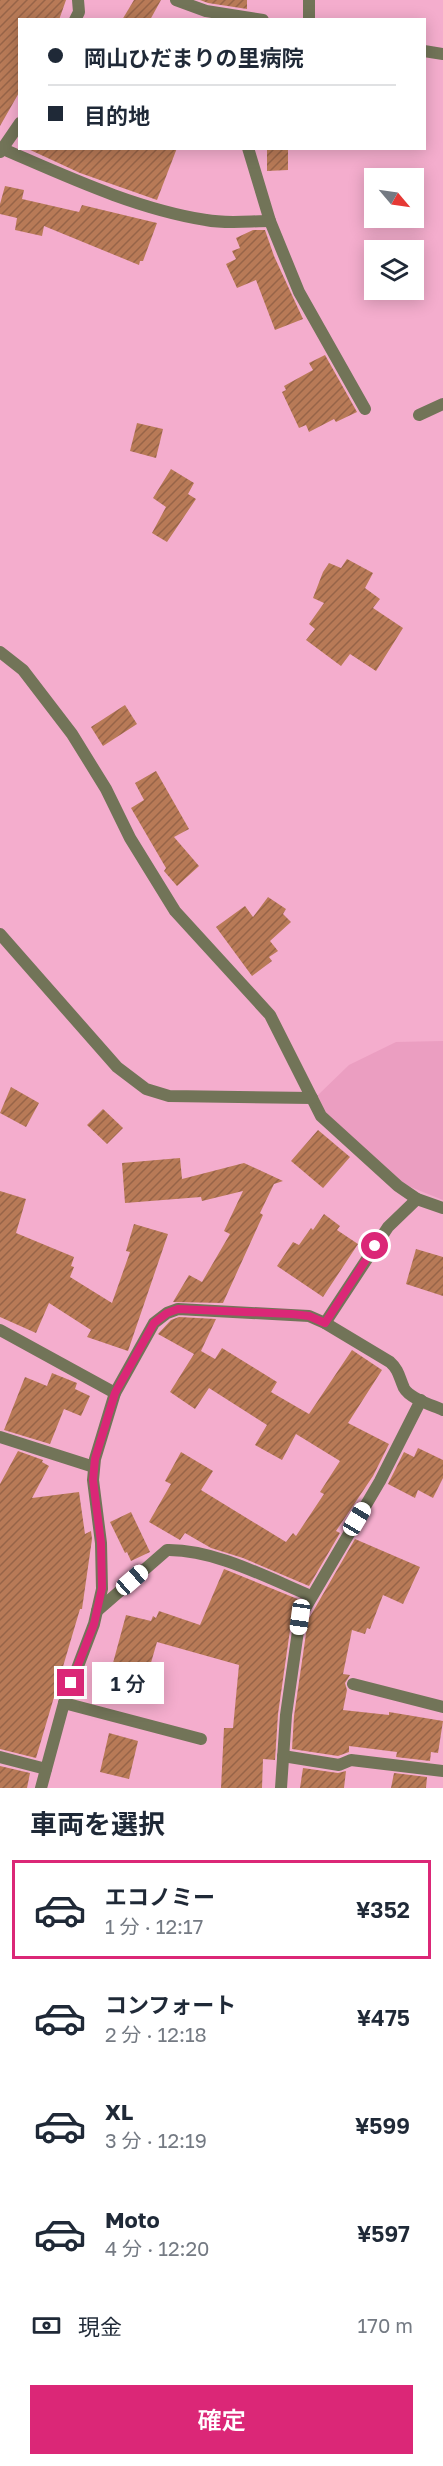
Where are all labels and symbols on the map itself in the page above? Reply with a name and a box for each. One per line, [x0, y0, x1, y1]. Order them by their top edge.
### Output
north arrow [364, 168, 424, 228]
route start [361, 1232, 388, 1259]
car [340, 1499, 374, 1539]
car [113, 1561, 151, 1599]
car [289, 1598, 311, 1636]
callout: 1 分 [92, 1662, 164, 1704]
route end [57, 1669, 84, 1696]

